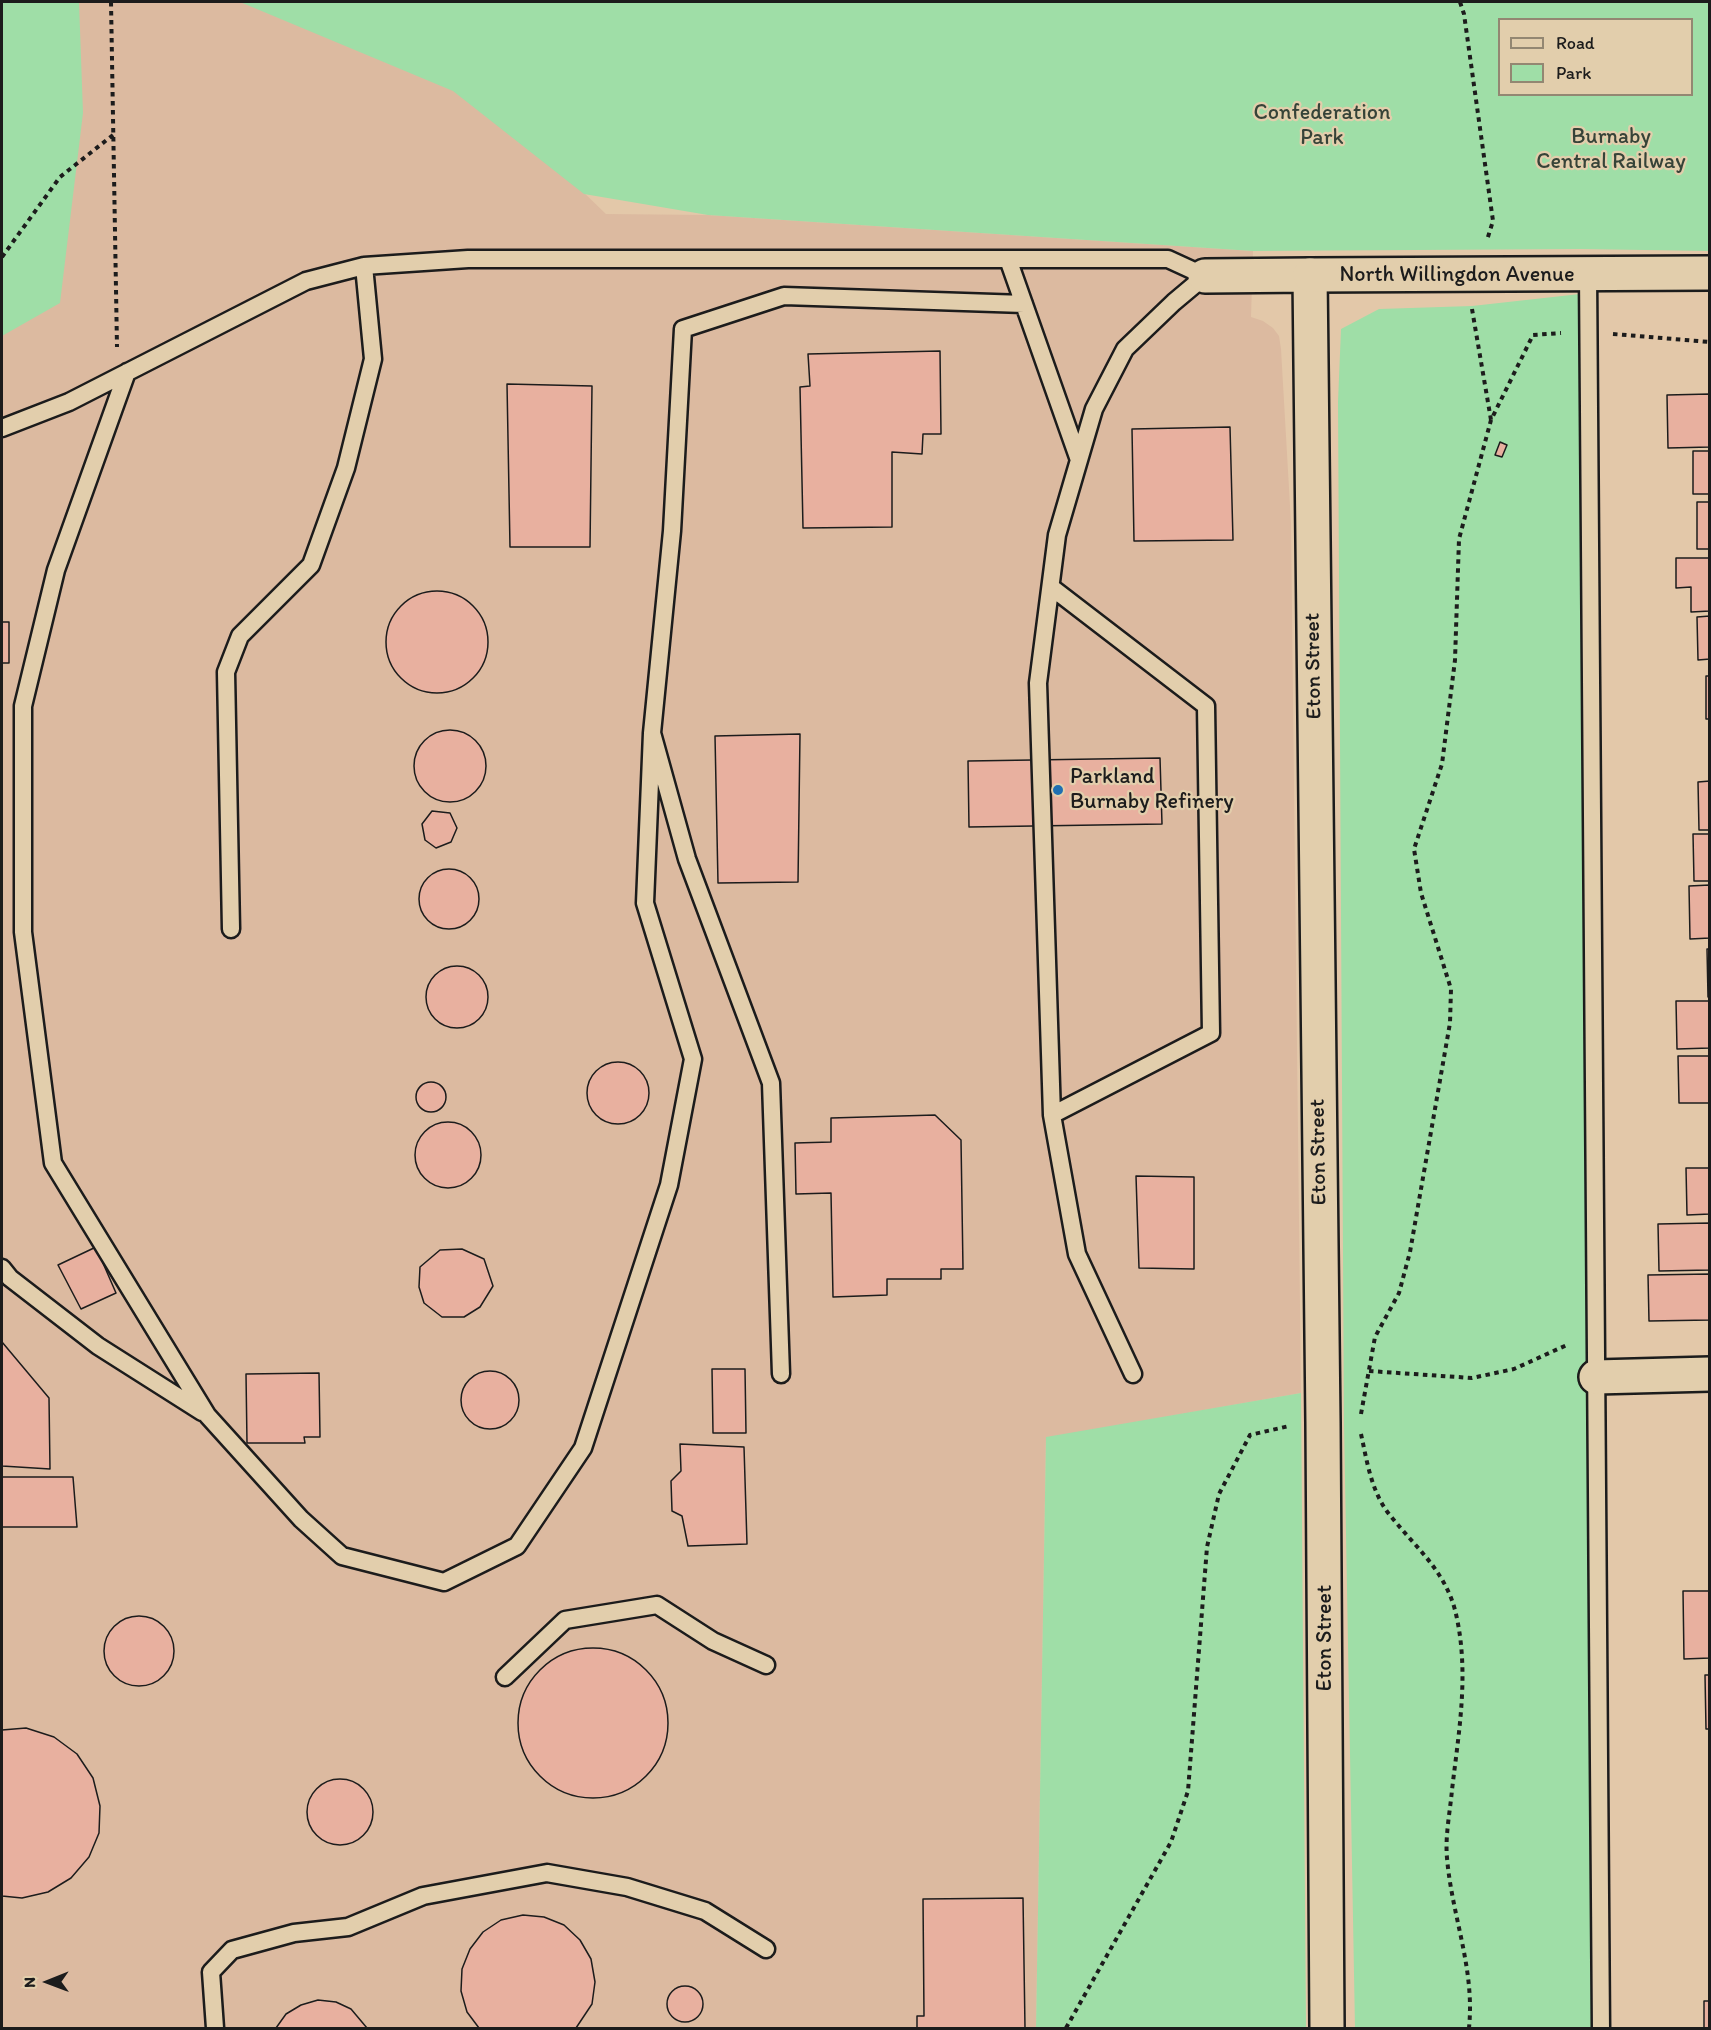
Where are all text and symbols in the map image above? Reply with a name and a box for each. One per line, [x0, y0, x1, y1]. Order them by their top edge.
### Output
legend [1498, 18, 1693, 96]
text: Road [1556, 32, 1595, 54]
text: Park [1556, 62, 1591, 84]
park label: Confederation Park [1254, 100, 1390, 152]
park label: Burnaby Central Railway [1536, 124, 1686, 176]
street label: North Willingdon Avenue [1339, 262, 1575, 288]
street label: Eton Street [1300, 613, 1328, 719]
place label: Parkland Burnaby Refinery [1070, 764, 1234, 816]
marker: Parkland Burnaby Refinery [1051, 783, 1065, 797]
street label: Eton Street [1305, 1099, 1333, 1205]
street label: Eton Street [1312, 1585, 1338, 1691]
north arrow [18, 1952, 78, 2012]
text: N [20, 1977, 39, 1988]

